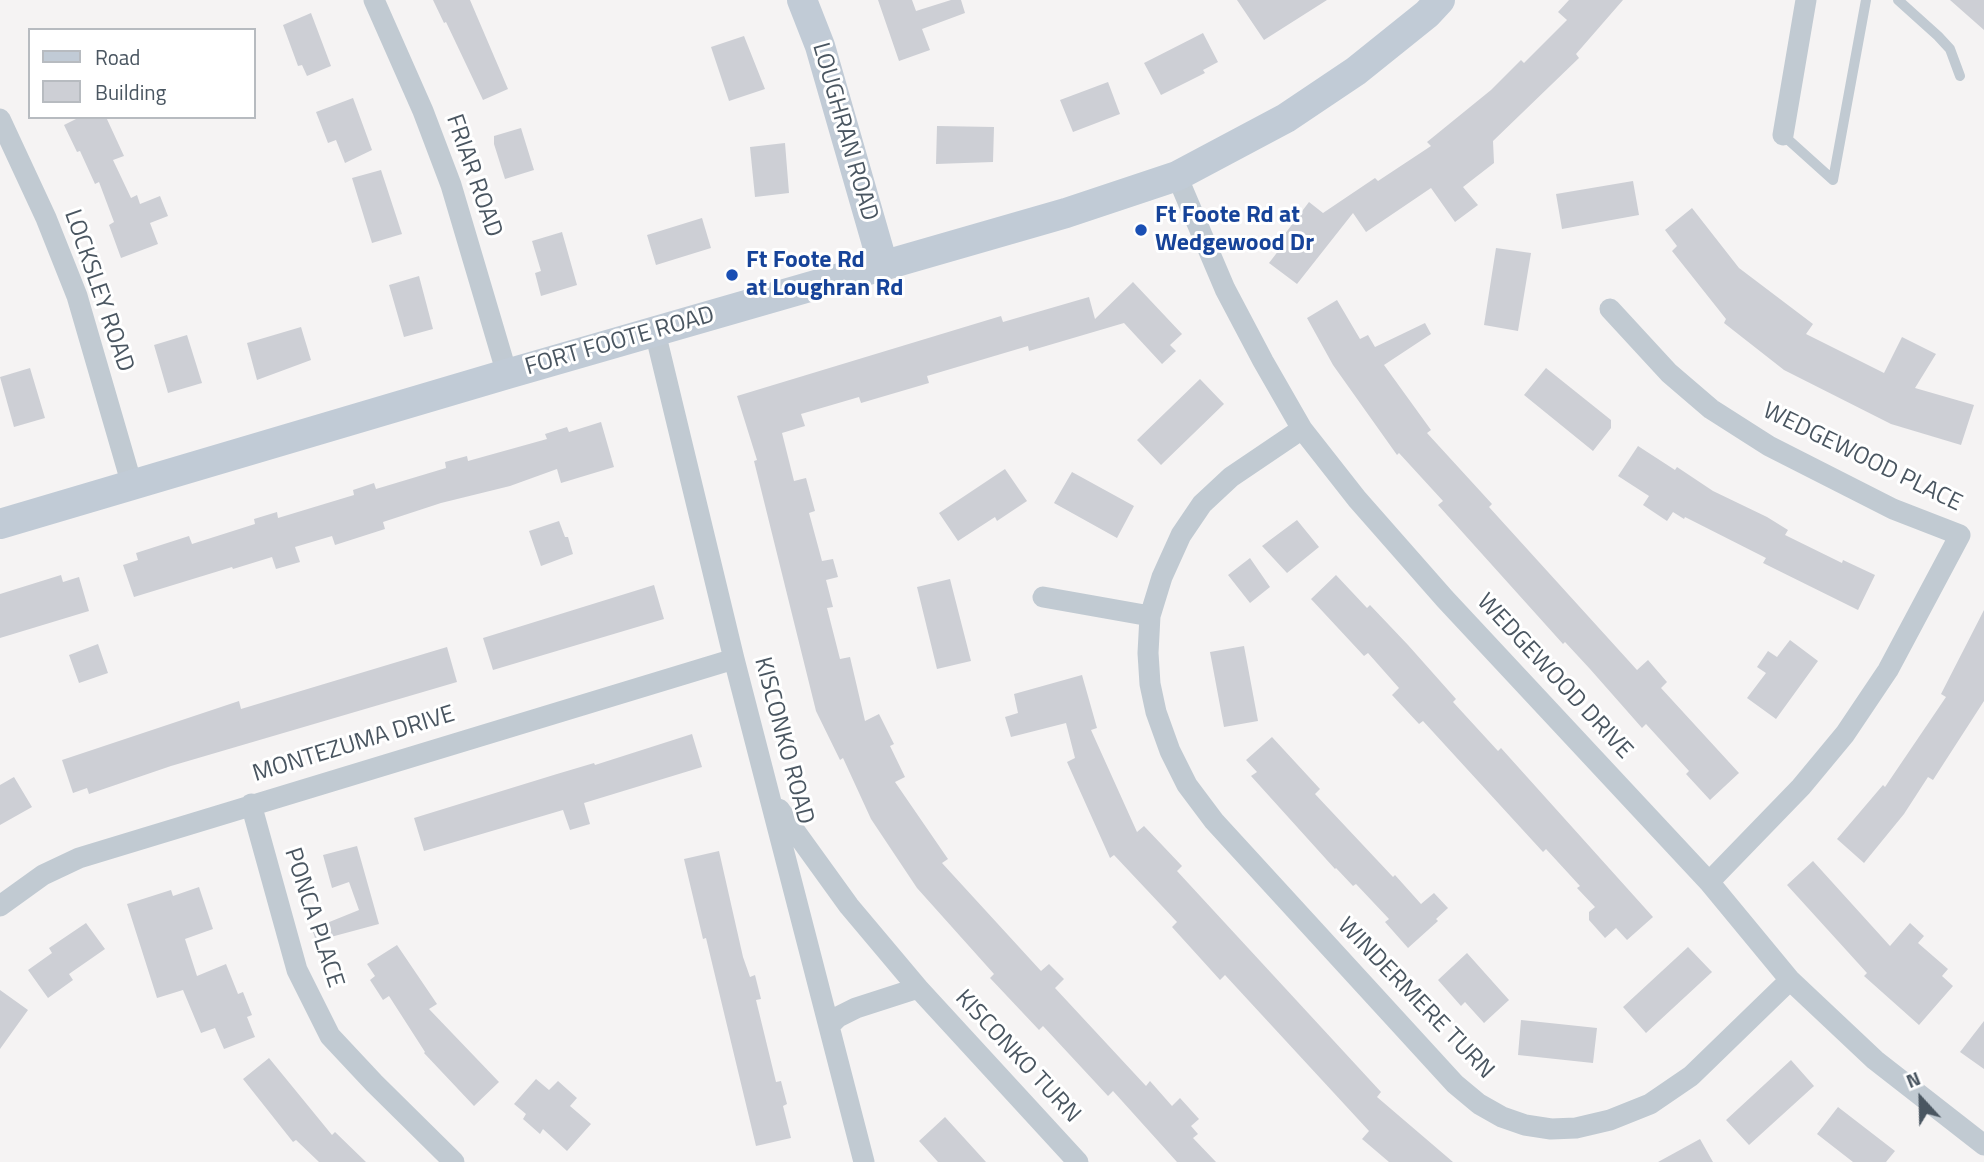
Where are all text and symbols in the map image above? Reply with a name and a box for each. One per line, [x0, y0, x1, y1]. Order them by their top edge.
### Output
legend [28, 28, 256, 119]
street label: LOUGHRAN ROAD [805, 40, 883, 224]
text: Road [95, 41, 140, 73]
text: Building [95, 76, 166, 108]
street label: FRIAR ROAD [439, 111, 507, 241]
place label: Ft Foote Rd at Wedgewood Dr [1155, 202, 1314, 258]
street label: LOCKSLEY ROAD [57, 206, 139, 376]
marker: Ft Foote Rd at Wedgewood Dr [1133, 222, 1149, 238]
place label: Ft Foote Rd at Loughran Rd [746, 247, 903, 303]
marker: Ft Foote Rd at Loughran Rd [724, 267, 740, 283]
street label: FORT FOOTE ROAD [522, 301, 718, 383]
street label: WEDGEWOOD PLACE [1758, 397, 1966, 519]
street label: WEDGEWOOD DRIVE [1470, 588, 1638, 766]
street label: KISCONKO ROAD [747, 654, 819, 828]
street label: MONTEZUMA DRIVE [250, 701, 458, 789]
street label: PONCA PLACE [277, 845, 349, 991]
street label: WINDERMERE TURN [1331, 912, 1499, 1086]
street label: KISCONKO TURN [948, 985, 1086, 1129]
text: N [1901, 1063, 1924, 1095]
north arrow [1886, 1064, 1956, 1134]

